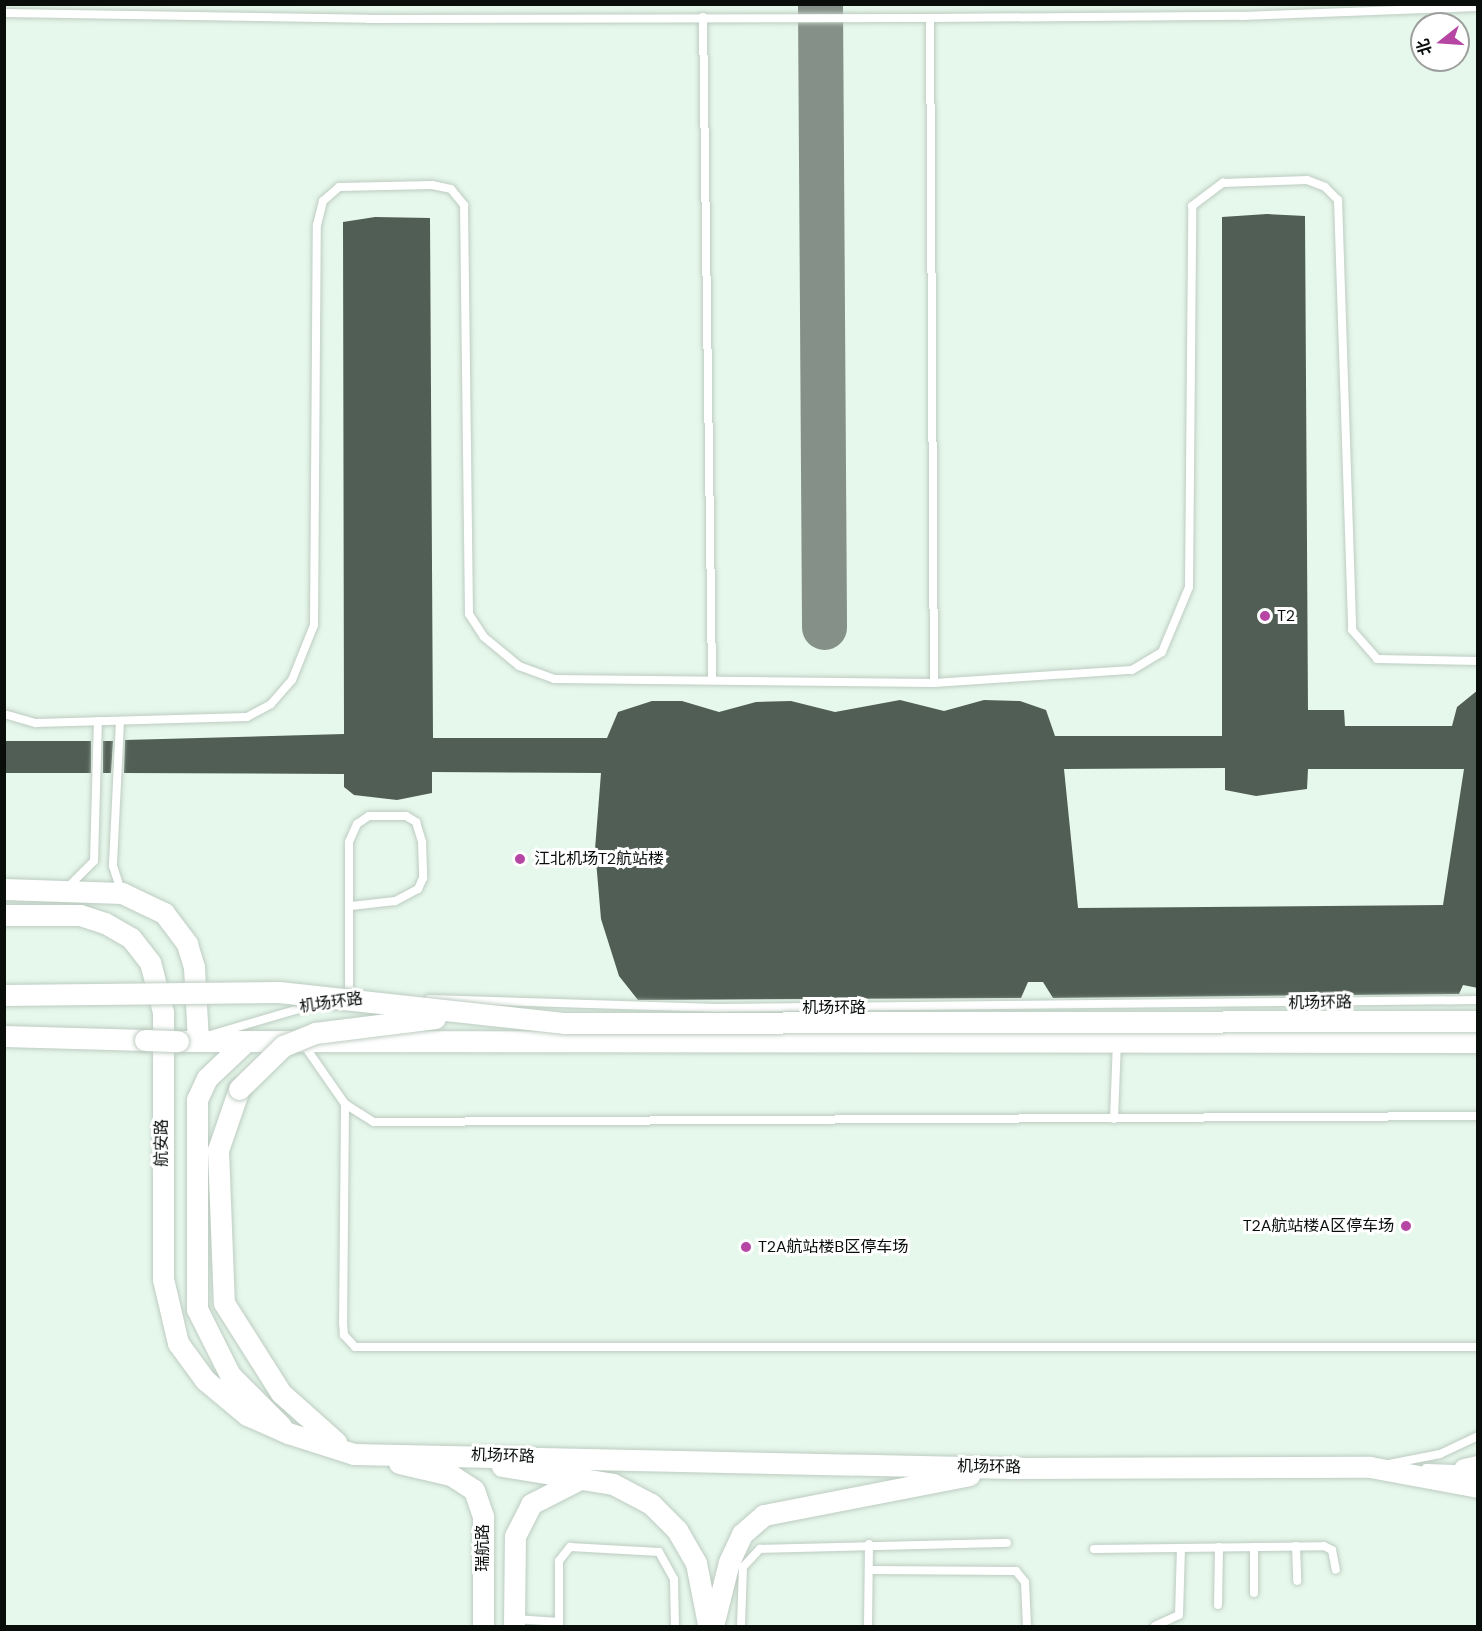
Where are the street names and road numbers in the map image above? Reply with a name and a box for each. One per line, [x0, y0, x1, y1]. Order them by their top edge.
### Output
street label: 机场环路 [298, 989, 364, 1017]
street label: 机场环路 [1288, 993, 1352, 1013]
street label: 机场环路 [802, 998, 866, 1018]
street label: 航安路 [152, 1119, 172, 1167]
street label: 机场环路 [471, 1445, 535, 1467]
street label: 机场环路 [957, 1457, 1021, 1477]
street label: 瑞航路 [473, 1524, 493, 1572]

